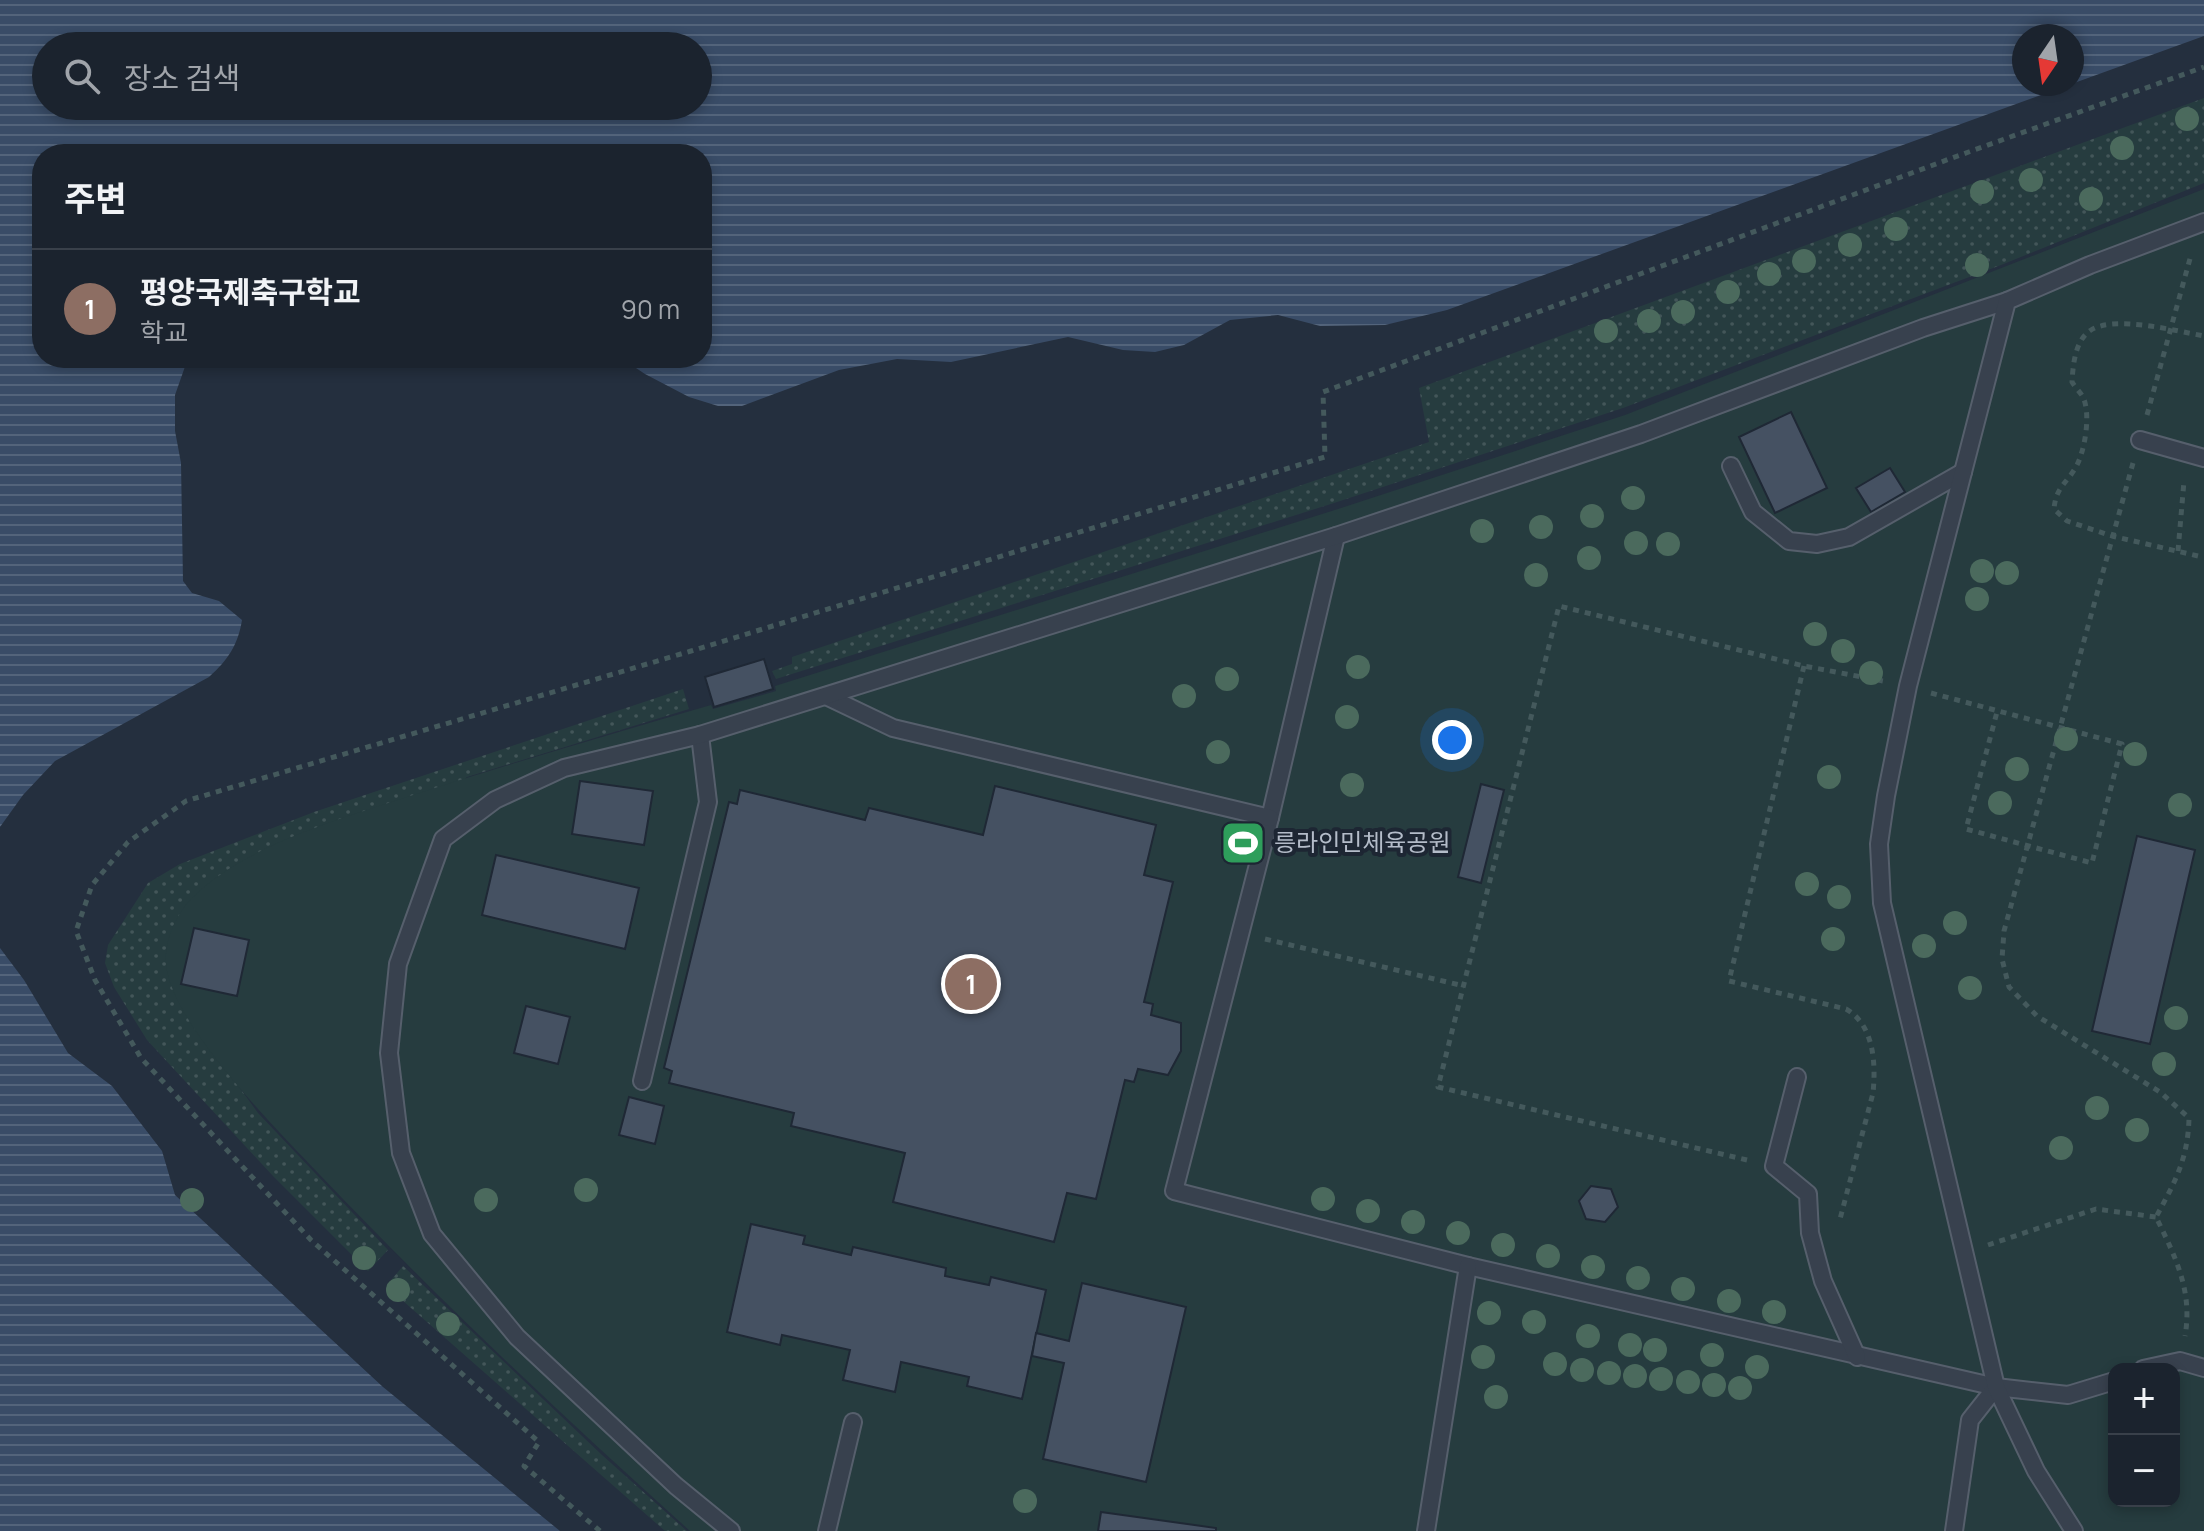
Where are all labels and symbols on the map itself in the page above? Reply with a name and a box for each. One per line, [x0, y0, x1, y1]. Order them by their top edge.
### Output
north arrow [2012, 24, 2084, 96]
your location [1432, 720, 1472, 760]
sports icon: 릉라인민체육공원 [1219, 819, 1267, 867]
place label: 릉라인민체육공원 [1274, 825, 1451, 858]
pin: 1 [945, 954, 997, 1014]

